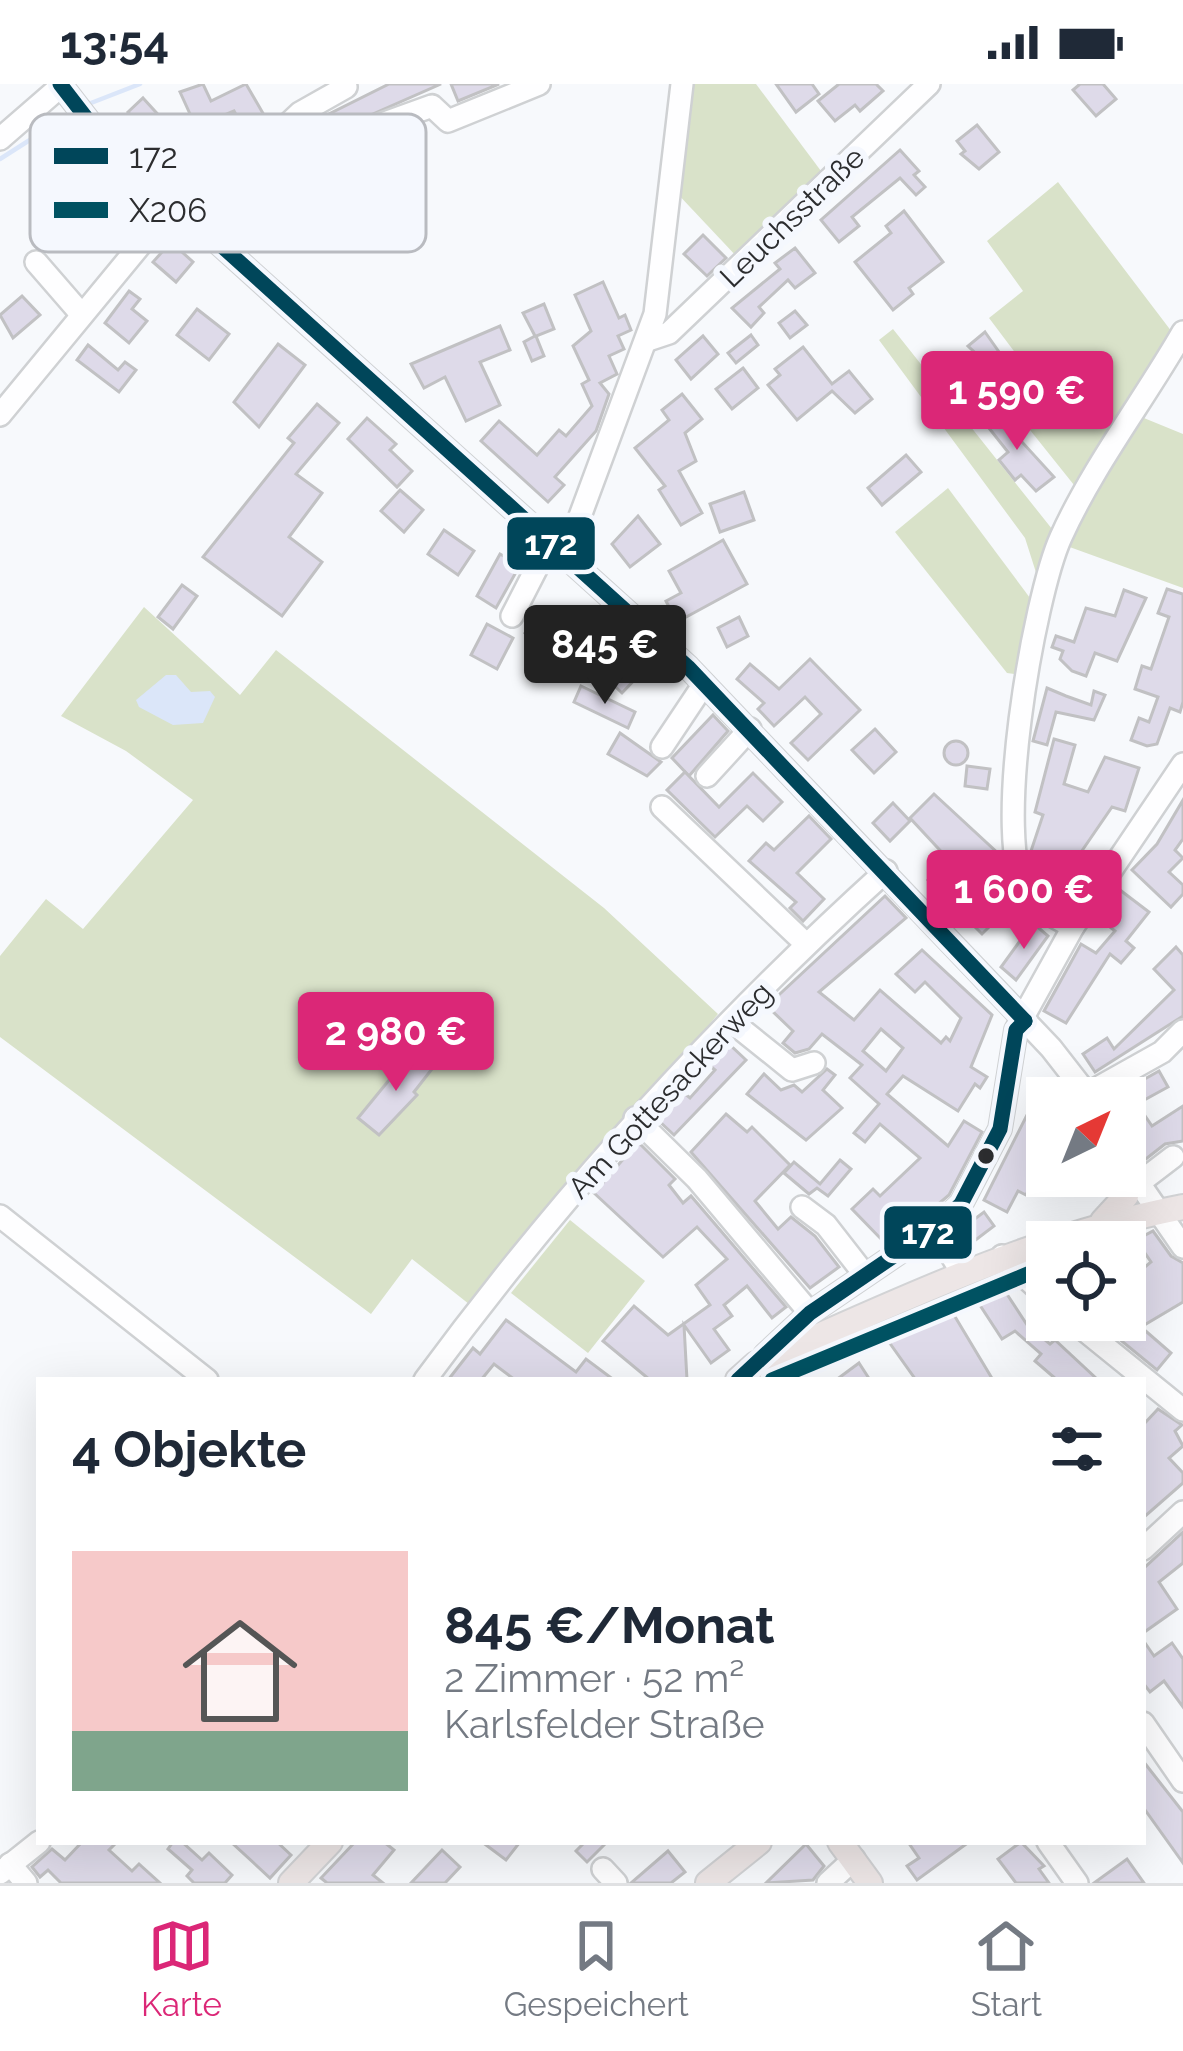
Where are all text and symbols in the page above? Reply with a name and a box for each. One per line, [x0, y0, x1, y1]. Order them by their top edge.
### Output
text: 13:54 [60, 16, 169, 69]
legend [30, 114, 426, 252]
text: 172 [129, 137, 178, 176]
street label: Leuchsstraße [713, 140, 871, 294]
text: X206 [129, 191, 207, 230]
pin: 1 590 € [906, 351, 1128, 453]
text: 1 590 € [948, 367, 1086, 413]
line badge: 172 [505, 515, 597, 572]
text: 172 [524, 524, 578, 563]
pin: 845 € [521, 605, 689, 707]
text: 845 € [551, 621, 659, 667]
pin: 1 600 € [913, 850, 1135, 952]
text: 1 600 € [954, 866, 1094, 912]
street label: Am Gottesackerweg [561, 975, 779, 1205]
pin: 2 980 € [285, 992, 507, 1094]
text: 2 980 € [325, 1008, 467, 1054]
north arrow [1026, 1077, 1146, 1197]
map controls [1026, 1077, 1146, 1341]
unlabelled marker [975, 1145, 997, 1167]
line badge: 172 [882, 1204, 974, 1261]
text: 172 [901, 1213, 955, 1252]
button: locate [1026, 1221, 1146, 1341]
icon: filters [1044, 1416, 1110, 1482]
text: 4 Objekte [72, 1419, 306, 1479]
text: 845 €/Monat [444, 1595, 775, 1655]
icon: home [168, 1599, 312, 1743]
text: 2 Zimmer · 52 m² [444, 1655, 744, 1701]
text: Karlsfelder Straße [444, 1701, 765, 1747]
tab: Karte [141, 1913, 222, 2024]
tab: Gespeichert [504, 1913, 689, 2024]
tab: Start [971, 1913, 1042, 2024]

